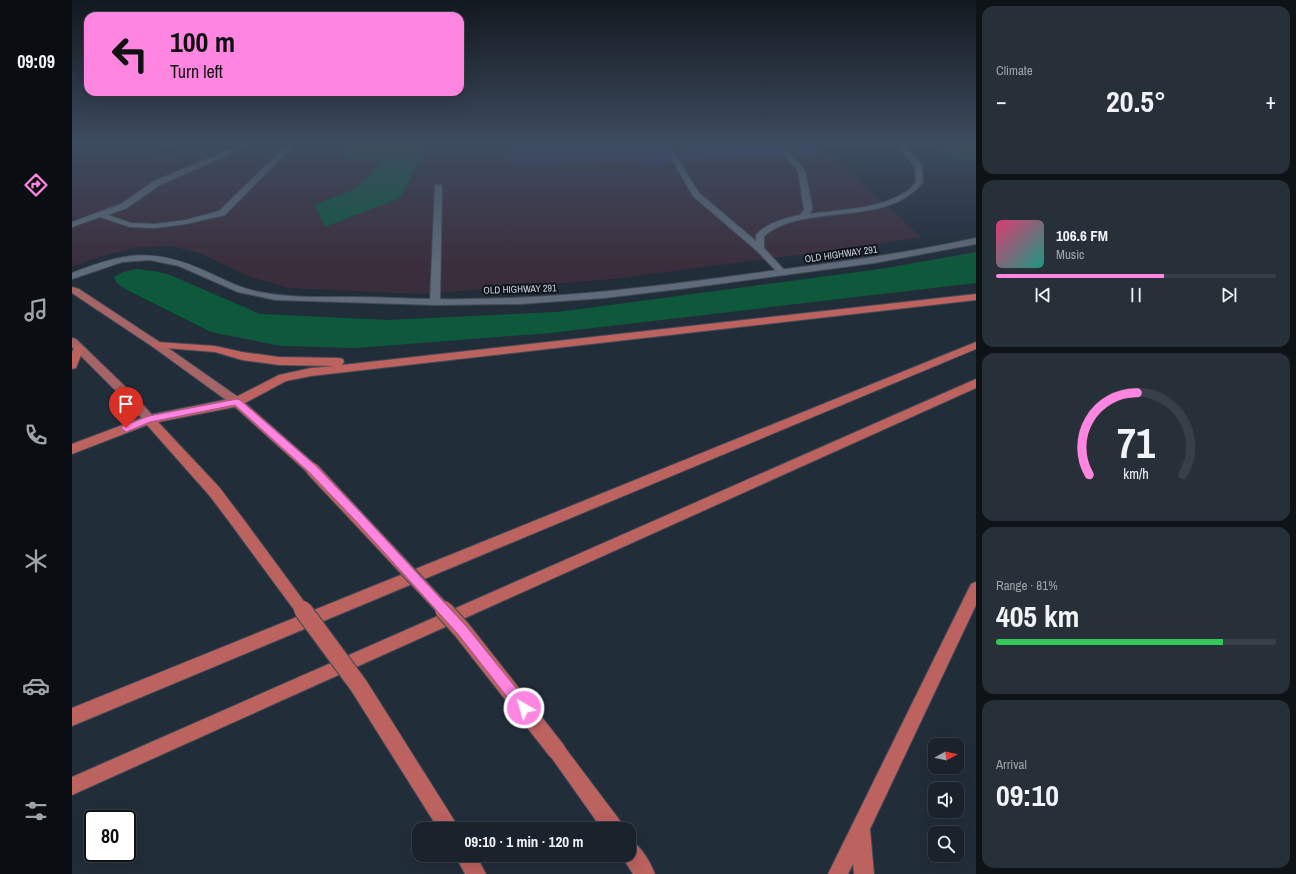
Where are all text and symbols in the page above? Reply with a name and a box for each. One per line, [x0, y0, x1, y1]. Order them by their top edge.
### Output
text: 100 m [170, 23, 235, 61]
icon: left [104, 28, 156, 80]
text: 09:09 [17, 49, 55, 74]
text: Turn left [170, 59, 223, 84]
text: Climate [996, 62, 1033, 79]
text: 20.5° [1106, 81, 1166, 121]
text: − [996, 86, 1007, 116]
text: + [1265, 86, 1276, 116]
icon: directions [22, 171, 50, 199]
text: 106.6 FM [1056, 225, 1108, 246]
street label: OLD HIGHWAY 291 [804, 242, 879, 266]
text: Music [1056, 246, 1084, 263]
street label: OLD HIGHWAY 291 [483, 281, 557, 297]
icon: previous [1032, 284, 1054, 306]
icon: pause [1125, 284, 1147, 306]
icon: next [1218, 284, 1240, 306]
icon: music [22, 296, 50, 324]
pin [109, 387, 143, 428]
icon: arrive [115, 393, 137, 415]
text: 71 [1117, 415, 1155, 471]
icon: phone [22, 421, 50, 449]
text: km/h [1123, 464, 1149, 483]
icon: climate [22, 547, 50, 575]
text: Range · 81% [996, 577, 1058, 594]
text: 405 km [996, 596, 1079, 636]
icon: car [22, 672, 50, 700]
position arrow [503, 687, 545, 729]
north arrow [928, 738, 964, 774]
map controls [928, 738, 964, 862]
text: Arrival [996, 756, 1027, 773]
text: 09:10 [996, 775, 1059, 815]
button: sound [928, 782, 964, 818]
icon: filters [22, 797, 50, 825]
speed limit sign: 80 [84, 810, 136, 862]
button: search [928, 826, 964, 862]
text: 09:10 · 1 min · 120 m [465, 831, 583, 852]

